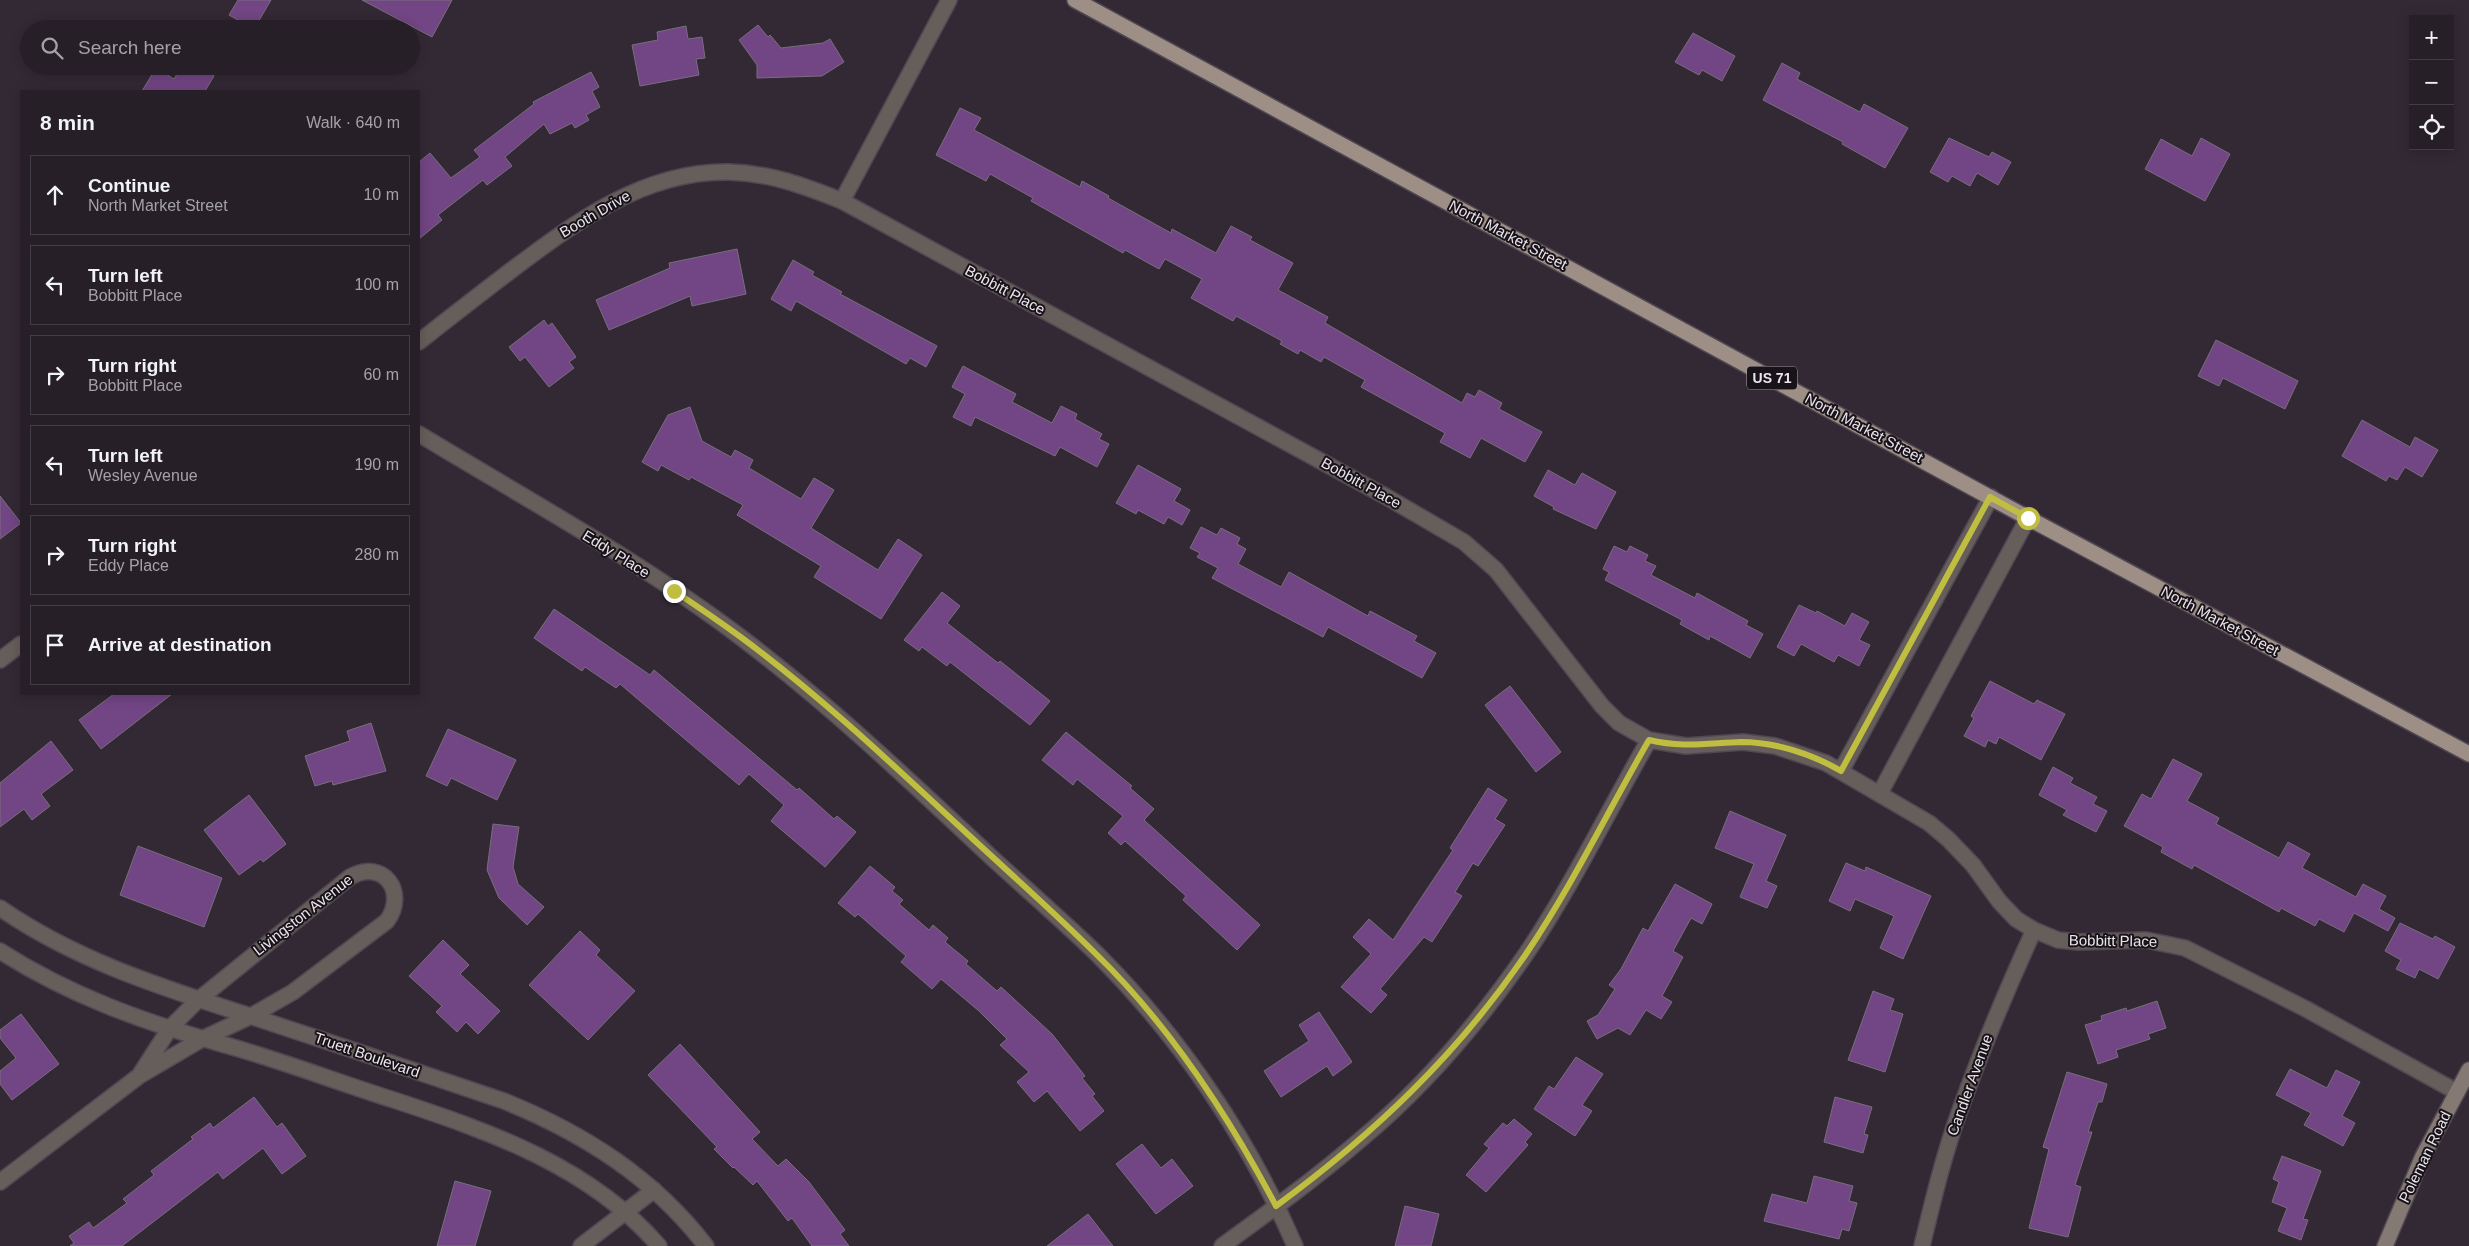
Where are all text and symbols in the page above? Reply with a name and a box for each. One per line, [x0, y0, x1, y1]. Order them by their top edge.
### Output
map controls [2409, 15, 2454, 150]
button: + [2409, 15, 2454, 60]
search box [20, 20, 420, 75]
icon: search [38, 34, 66, 62]
text: Search here [78, 37, 182, 58]
button: − [2409, 60, 2454, 105]
button: locate [2409, 105, 2454, 150]
text: 8 min [40, 111, 95, 134]
text: Walk · 640 m [306, 114, 400, 131]
text: Continue [88, 175, 170, 196]
icon: ahead [41, 181, 69, 209]
text: 10 m [363, 186, 399, 203]
street label: Booth Drive [557, 187, 633, 241]
street label: North Market Street [1446, 196, 1571, 273]
text: North Market Street [88, 197, 228, 214]
street label: Bobbitt Place [962, 261, 1048, 318]
text: Turn left [88, 265, 163, 286]
icon: left [41, 271, 69, 299]
text: 100 m [355, 276, 399, 293]
text: Bobbitt Place [88, 287, 182, 304]
text: Turn right [88, 355, 176, 376]
icon: right [41, 361, 69, 389]
text: 60 m [363, 366, 399, 383]
road number: US 71 [1747, 366, 1797, 389]
text: Bobbitt Place [88, 377, 182, 394]
street label: North Market Street [1802, 389, 1927, 466]
text: Turn left [88, 445, 163, 466]
icon: left [41, 451, 69, 479]
street label: Bobbitt Place [1318, 454, 1404, 511]
text: 190 m [355, 456, 399, 473]
text: Wesley Avenue [88, 467, 198, 484]
route start [2017, 507, 2040, 530]
street label: Eddy Place [580, 526, 653, 581]
text: Turn right [88, 535, 176, 556]
icon: right [41, 541, 69, 569]
text: 280 m [355, 546, 399, 563]
text: Eddy Place [88, 557, 169, 574]
route end [663, 580, 686, 603]
street label: North Market Street [2158, 582, 2283, 659]
icon: arrive [41, 631, 69, 659]
text: Arrive at destination [88, 634, 272, 655]
street label: Livingston Avenue [250, 871, 356, 959]
street label: Bobbitt Place [2069, 931, 2157, 950]
street label: Truett Boulevard [312, 1029, 422, 1081]
street label: Candler Avenue [1943, 1032, 1996, 1138]
street label: Poleman Road [2395, 1108, 2454, 1205]

